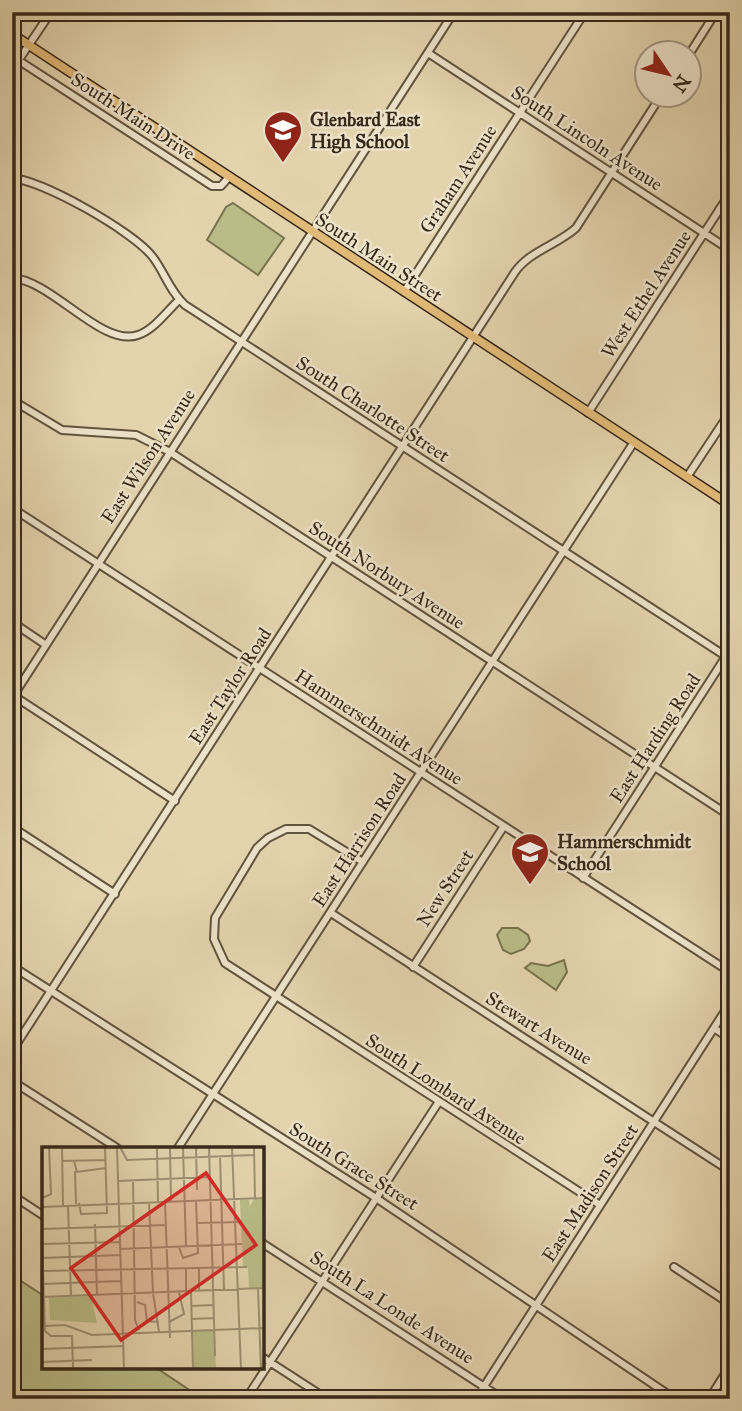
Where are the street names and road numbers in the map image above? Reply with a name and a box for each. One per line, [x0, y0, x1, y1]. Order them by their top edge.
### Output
street label: South Main Drive [67, 67, 199, 165]
street label: South Lincoln Avenue [507, 80, 667, 196]
street label: Graham Avenue [414, 120, 502, 238]
street label: South Main Street [311, 207, 447, 307]
street label: West Ethel Avenue [596, 226, 696, 362]
street label: South Charlotte Street [292, 351, 454, 467]
street label: East Wilson Avenue [96, 384, 200, 528]
street label: South Norbury Avenue [305, 516, 469, 634]
street label: East Taylor Road [184, 623, 276, 749]
street label: Hammerschmidt Avenue [291, 664, 467, 790]
street label: East Harding Road [605, 669, 706, 807]
street label: East Harrison Road [307, 768, 411, 911]
street label: New Street [412, 845, 479, 931]
street label: Stewart Avenue [482, 986, 596, 1070]
street label: South Lombard Avenue [361, 1029, 531, 1150]
street label: South Grace Street [285, 1117, 423, 1215]
street label: East Madison Street [537, 1119, 643, 1266]
street label: South La Londe Avenue [306, 1245, 478, 1369]

